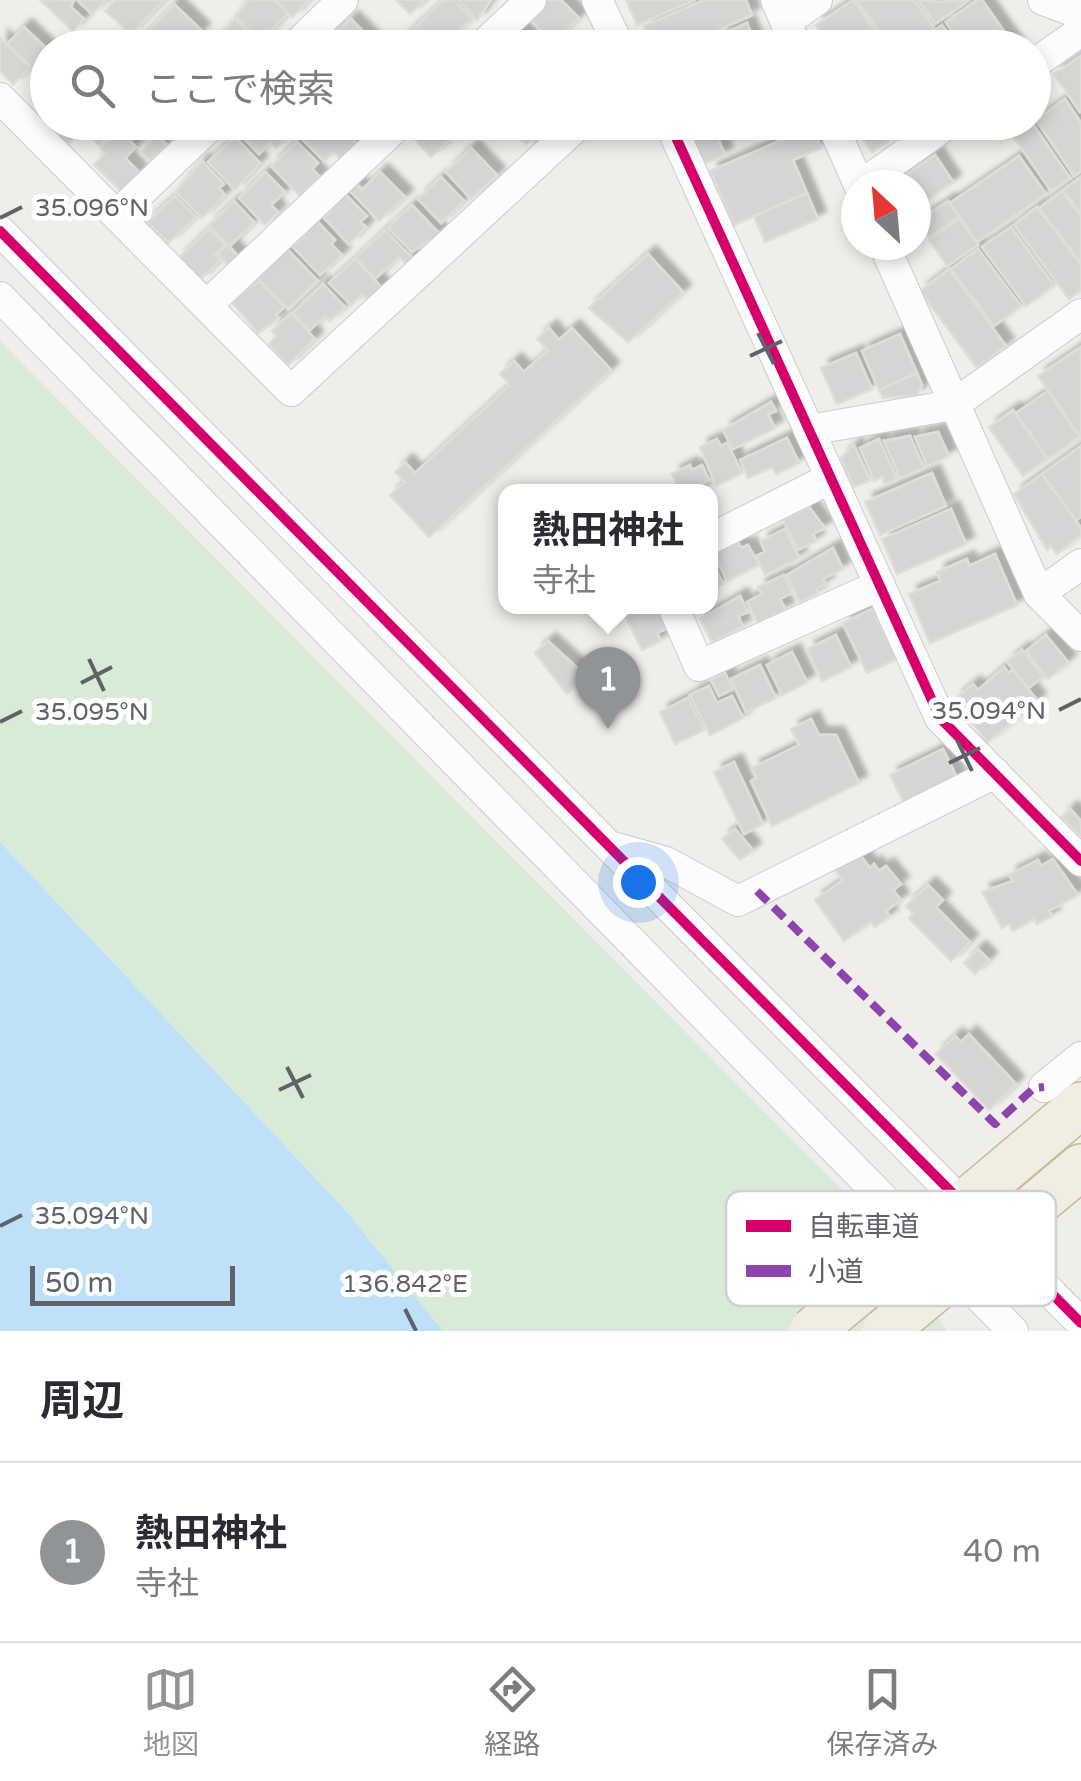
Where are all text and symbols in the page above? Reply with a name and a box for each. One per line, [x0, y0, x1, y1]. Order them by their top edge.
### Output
search box [30, 30, 1051, 140]
icon: search [65, 58, 120, 113]
text: ここで検索 [145, 67, 335, 113]
north arrow [841, 170, 931, 260]
text: 35.096°N [35, 193, 149, 223]
popup [498, 484, 718, 614]
text: 熱田神社 [532, 508, 684, 554]
text: 寺社 [532, 562, 596, 600]
pin: 1 [576, 646, 640, 729]
text: 35.094°N [932, 696, 1046, 726]
text: 35.095°N [35, 697, 149, 727]
your location [613, 857, 664, 908]
legend [726, 1191, 1056, 1306]
text: 35.094°N [35, 1201, 149, 1231]
text: 自転車道 [808, 1210, 920, 1244]
text: 小道 [808, 1255, 864, 1289]
scale bar [30, 1261, 235, 1306]
text: 50 m [45, 1266, 113, 1300]
text: 136.842°E [342, 1269, 468, 1299]
text: 周辺 [40, 1376, 124, 1427]
text: 熱田神社 [135, 1511, 287, 1557]
text: 1 [62, 1533, 83, 1571]
text: 40 m [963, 1533, 1041, 1571]
text: 寺社 [135, 1565, 199, 1603]
tab: 地図 [143, 1662, 199, 1762]
tab: 経路 [484, 1662, 540, 1762]
tab: 保存済み [826, 1662, 938, 1762]

